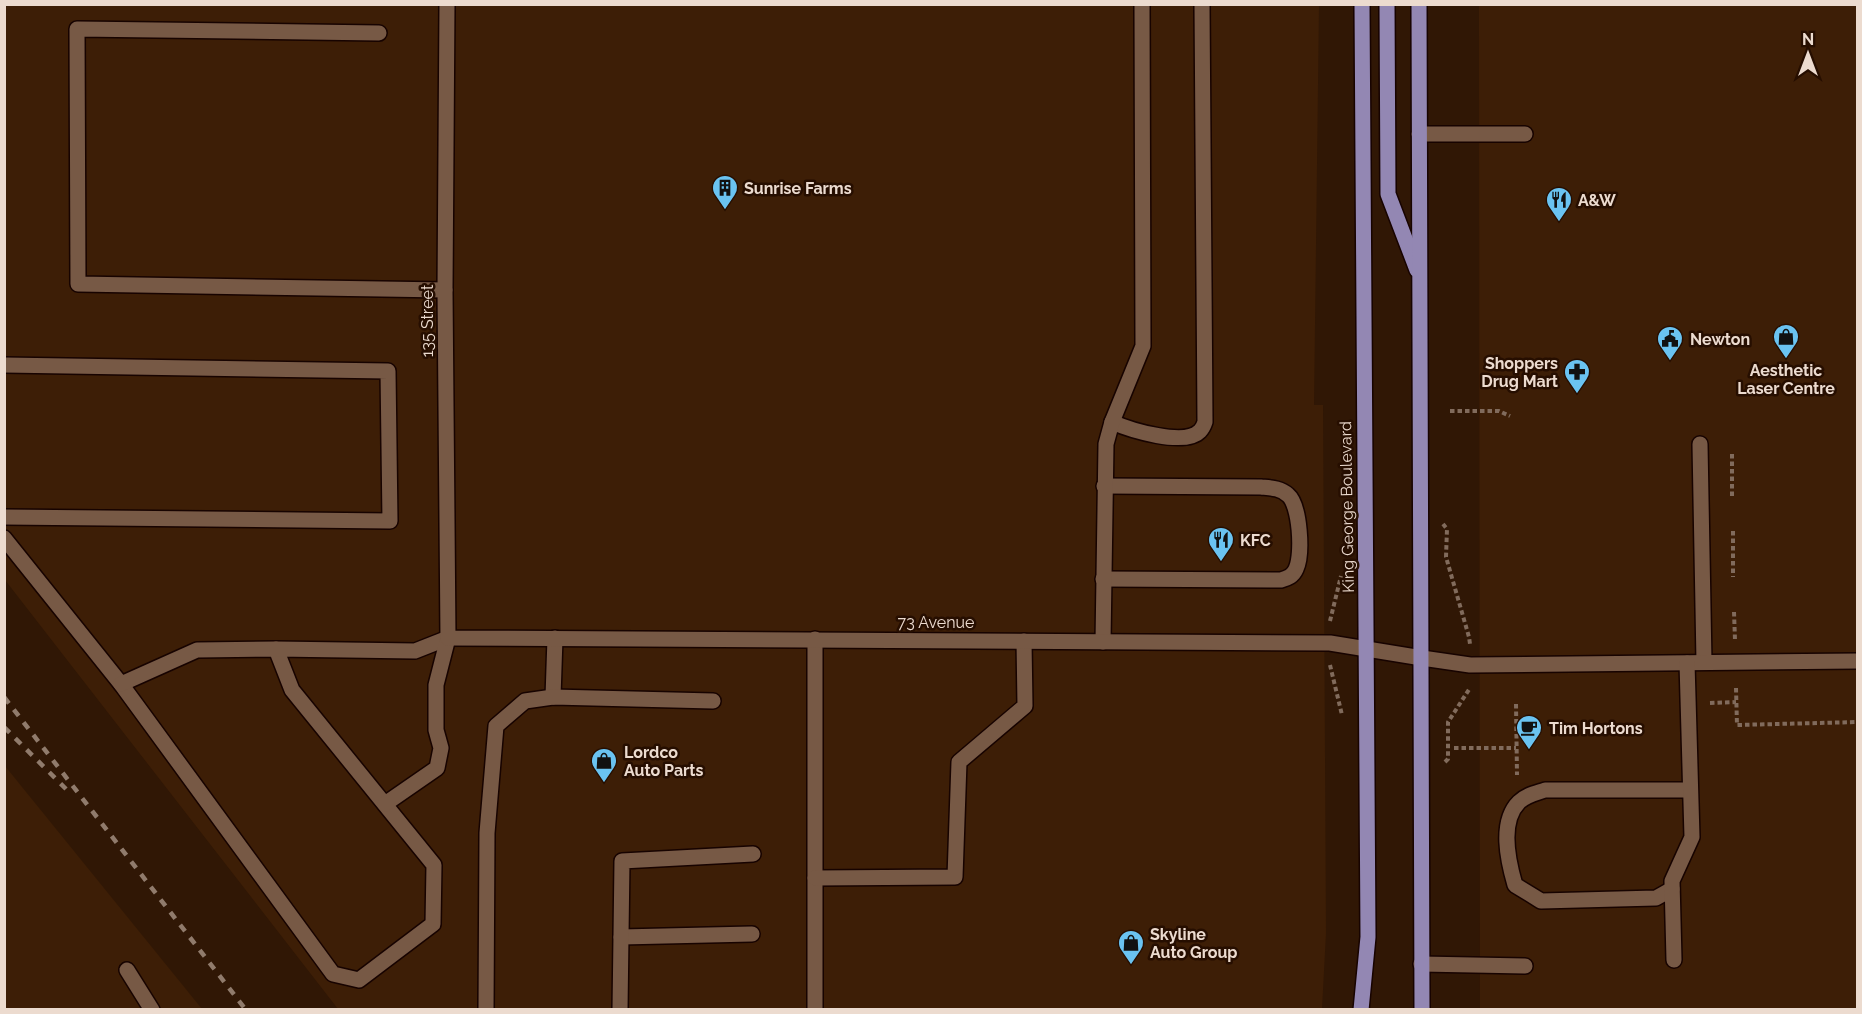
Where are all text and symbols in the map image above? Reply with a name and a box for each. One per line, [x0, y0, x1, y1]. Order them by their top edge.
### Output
north arrow [1778, 24, 1838, 84]
text: N [1802, 30, 1814, 49]
building icon: Sunrise Farms [710, 173, 740, 211]
place label: Sunrise Farms [744, 179, 852, 198]
restaurant icon: A&W [1544, 185, 1574, 223]
place label: A&W [1578, 191, 1616, 210]
street label: 135 Street [418, 284, 437, 357]
shop icon: Aesthetic Laser Centre [1771, 322, 1801, 360]
public building icon: Newton [1655, 324, 1685, 362]
place label: Newton [1690, 330, 1750, 349]
place label: Shoppers Drug Mart [1481, 354, 1558, 391]
pharmacy icon: Shoppers Drug Mart [1562, 357, 1592, 395]
place label: Aesthetic Laser Centre [1737, 361, 1835, 398]
street label: King George Boulevard [1336, 421, 1358, 593]
restaurant icon: KFC [1206, 525, 1236, 563]
place label: KFC [1240, 531, 1271, 550]
street label: 73 Avenue [898, 613, 974, 632]
cafe icon: Tim Hortons [1514, 713, 1544, 751]
place label: Tim Hortons [1549, 719, 1643, 738]
place label: Lordco Auto Parts [624, 743, 703, 780]
shop icon: Lordco Auto Parts [589, 746, 619, 784]
place label: Skyline Auto Group [1150, 925, 1237, 962]
shop icon: Skyline Auto Group [1116, 928, 1146, 966]

